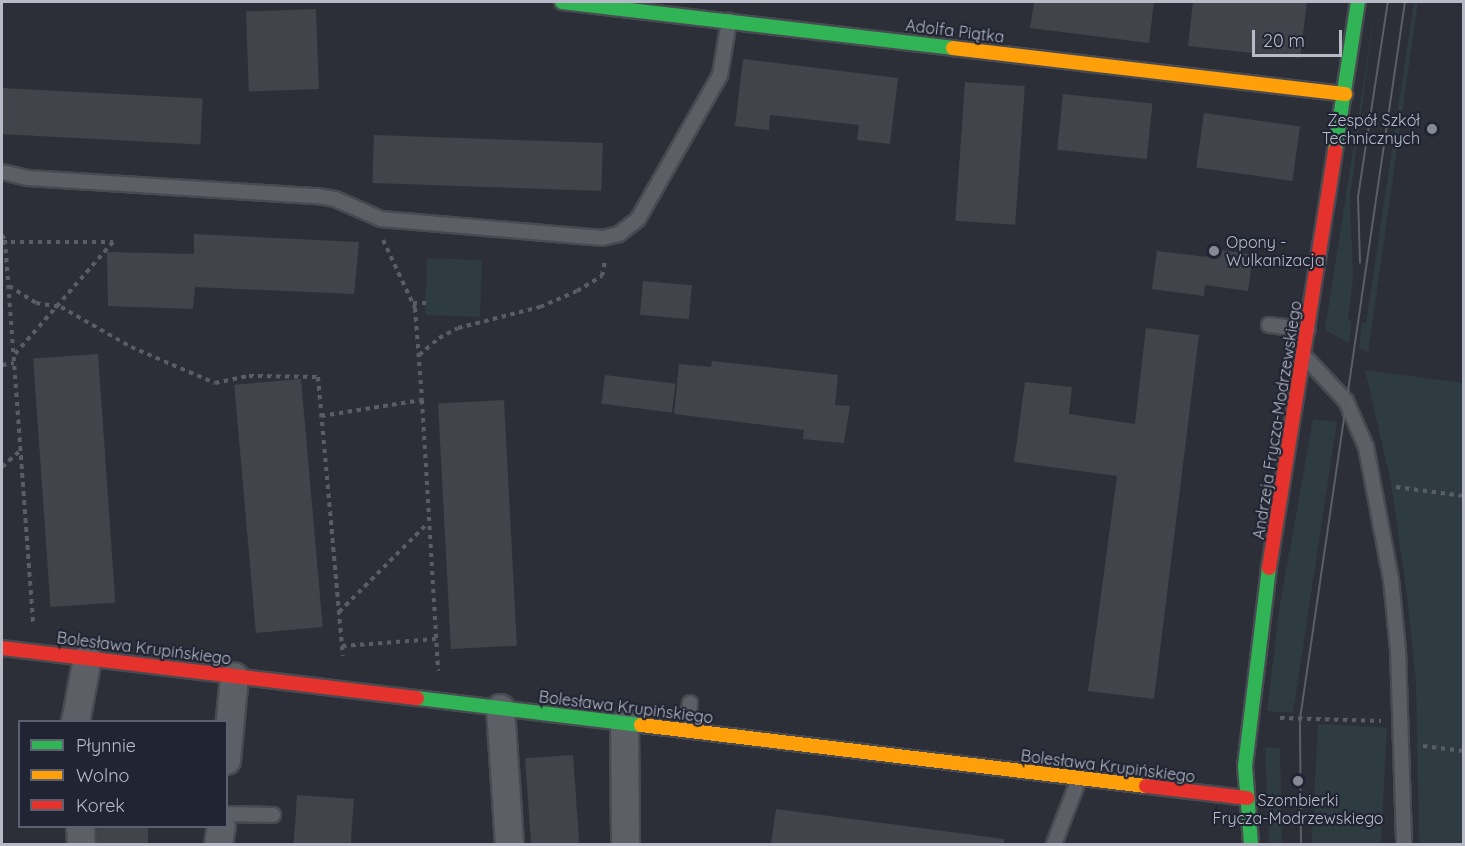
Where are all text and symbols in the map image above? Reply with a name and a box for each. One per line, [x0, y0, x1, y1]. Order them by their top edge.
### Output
street label: Adolfa Piątka [904, 15, 1006, 47]
scale bar [1255, 18, 1345, 56]
text: 20 m [1263, 29, 1305, 52]
place label: Zespół Szkół Technicznych [1322, 110, 1420, 148]
marker: Zespół Szkół Technicznych [1425, 122, 1439, 136]
place label: Opony - Wulkanizacja [1226, 232, 1325, 270]
marker: Opony - Wulkanizacja [1207, 244, 1221, 258]
street label: Andrzeja Frycza-Modrzewskiego [1249, 299, 1305, 541]
street label: Bolesława Krupińskiego [56, 628, 232, 668]
street label: Bolesława Krupińskiego [538, 687, 714, 727]
legend [18, 720, 228, 828]
text: Płynnie [76, 734, 136, 757]
street label: Bolesława Krupińskiego [1020, 746, 1196, 786]
text: Wolno [76, 764, 129, 787]
marker: Szombierki Frycza-Modrzewskiego [1291, 774, 1305, 788]
place label: Szombierki Frycza-Modrzewskiego [1213, 790, 1383, 828]
text: Korek [76, 794, 125, 817]

